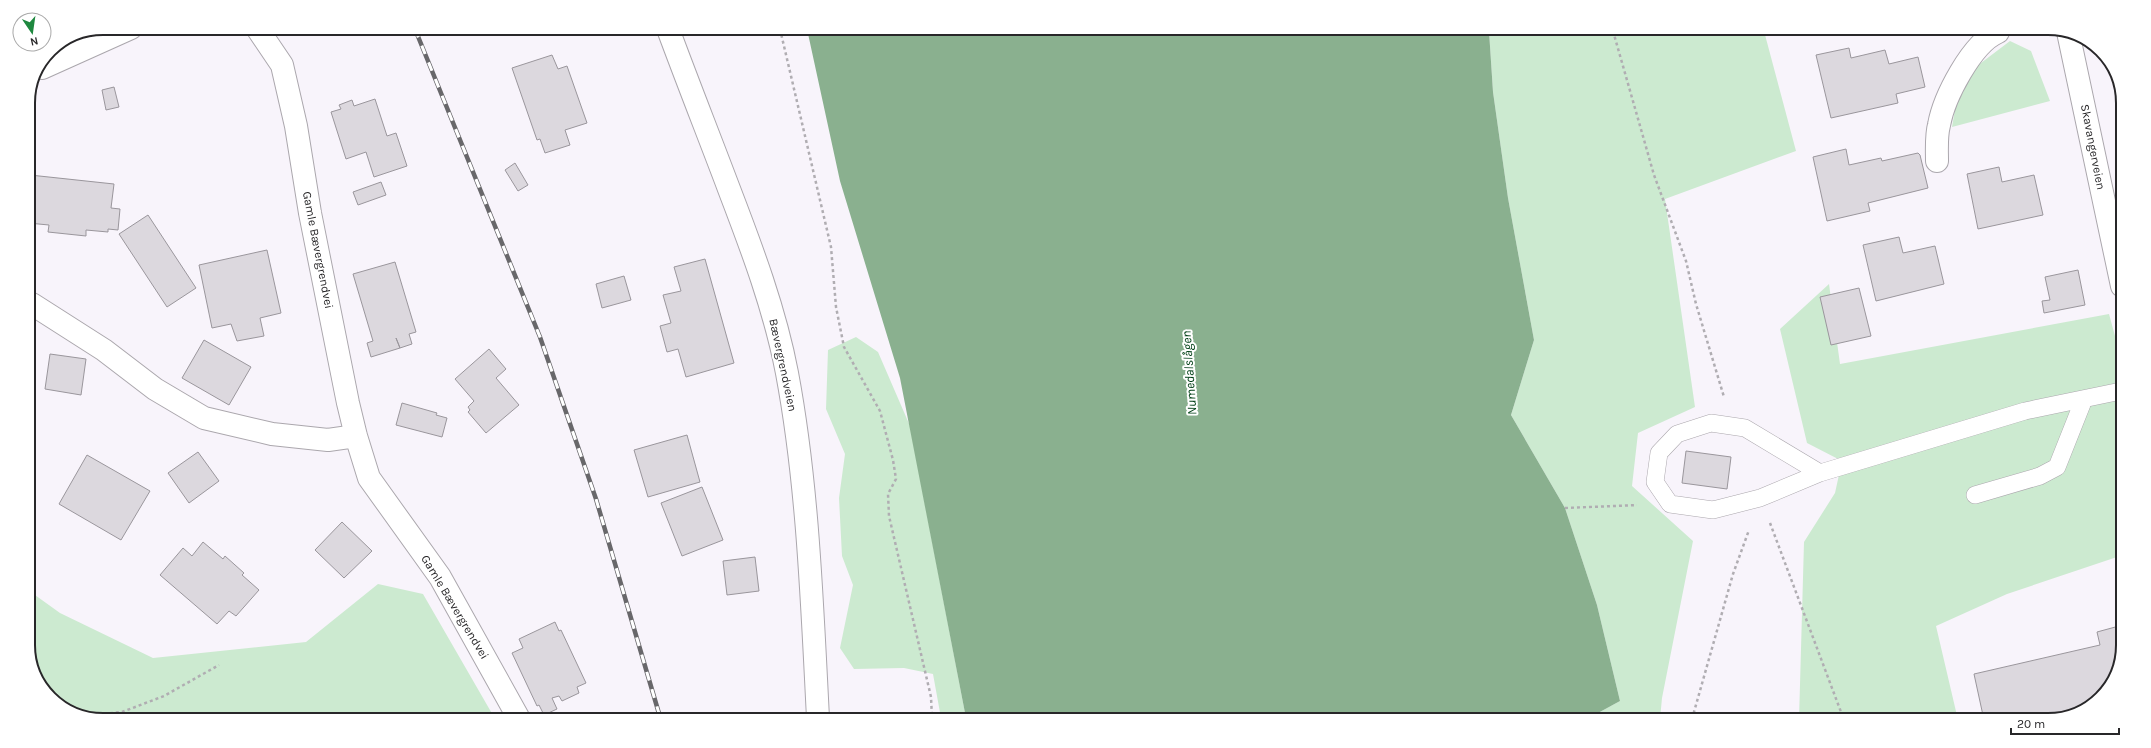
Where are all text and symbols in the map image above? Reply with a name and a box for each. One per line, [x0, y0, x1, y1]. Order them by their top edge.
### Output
north arrow [12, 12, 52, 52]
text: N [29, 34, 39, 48]
street label: Skavangerveien [2078, 103, 2108, 191]
street label: Gamle Bævergrendvei [300, 190, 336, 310]
street label: Bævergrendveien [766, 317, 800, 413]
water label: Numedalslågen [1179, 330, 1199, 416]
street label: Gamle Bævergrendvei [418, 552, 492, 662]
scale bar [2011, 710, 2119, 736]
text: 20 m [2017, 717, 2045, 731]

